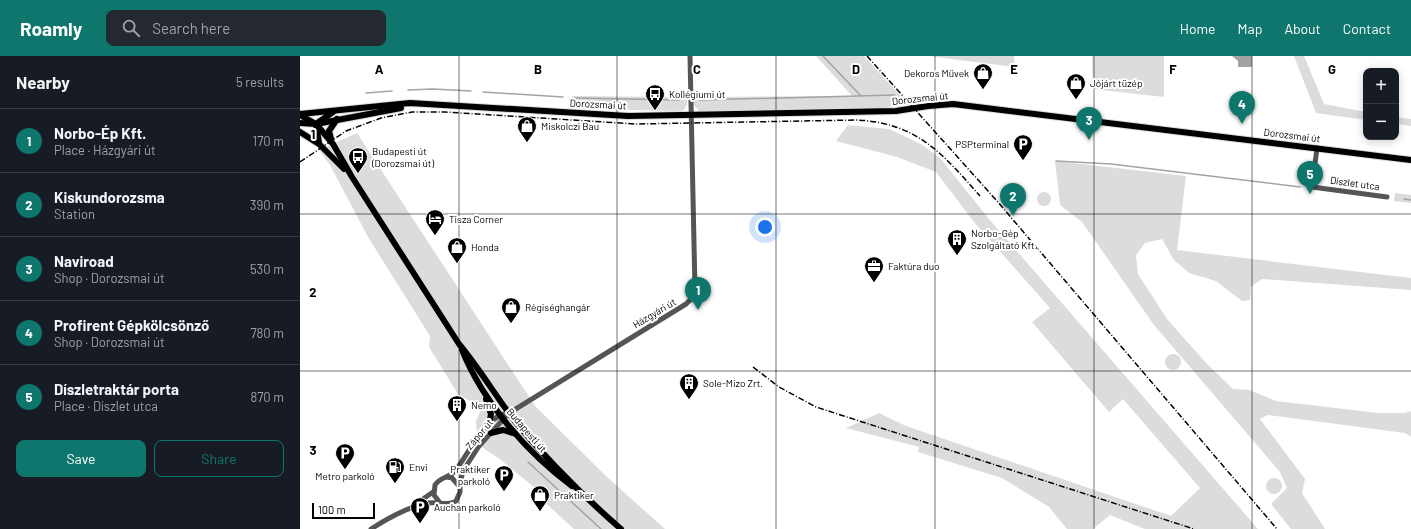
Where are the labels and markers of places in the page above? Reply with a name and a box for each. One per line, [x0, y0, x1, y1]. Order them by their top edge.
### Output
shop icon: Dekoros Művek [972, 62, 994, 90]
place label: Dekoros Művek [904, 67, 969, 79]
shop icon: Jójárt tüzép [1065, 72, 1087, 100]
place label: Jójárt tüzép [1090, 77, 1142, 89]
bus stop icon: Kollégiumi út [644, 83, 666, 111]
place label: Kollégiumi út [669, 88, 726, 100]
pin: 4 [1229, 91, 1255, 124]
pin: 3 [1076, 107, 1102, 140]
shop icon: Miskolczi Bau [516, 115, 538, 143]
place label: Miskolczi Bau [541, 120, 599, 132]
parking icon: PSPterminal [1012, 133, 1034, 161]
place label: PSPterminal [955, 138, 1009, 150]
place label: Budapesti út (Dorozsmai út) [371, 145, 434, 169]
bus stop icon: Budapesti út (Dorozsmai út) [347, 146, 369, 174]
pin: 5 [1297, 161, 1323, 194]
pin: 2 [1000, 183, 1026, 216]
hotel icon: Tisza Corner [424, 208, 446, 236]
place label: Tisza Corner [449, 213, 503, 225]
place label: Norbo-Gép Szolgáltató Kft. [971, 227, 1037, 251]
building icon: Norbo-Gép Szolgáltató Kft. [946, 228, 968, 256]
shop icon: Honda [446, 236, 468, 264]
place label: Honda [471, 241, 499, 253]
office icon: Faktúra duo [863, 255, 885, 283]
place label: Faktúra duo [888, 260, 940, 272]
pin: 1 [685, 277, 711, 310]
shop icon: Régiséghangár [500, 296, 522, 324]
place label: Régiséghangár [525, 301, 590, 313]
building icon: Sole-Mizo Zrt. [678, 372, 700, 400]
place label: Sole-Mizo Zrt. [703, 377, 763, 389]
building icon: Nemo [446, 394, 468, 422]
place label: Nemo [471, 399, 497, 411]
parking icon: Metro parkoló [334, 442, 356, 470]
fuel station icon: Envi [384, 456, 406, 484]
place label: Envi [409, 461, 428, 473]
place label: Praktiker parkoló [450, 463, 490, 487]
parking icon: Praktiker parkoló [493, 464, 515, 492]
place label: Metro parkoló [315, 470, 375, 482]
shop icon: Praktiker [529, 484, 551, 512]
place label: Praktiker [554, 489, 594, 501]
parking icon: Auchan parkoló [409, 496, 431, 524]
place label: Auchan parkoló [434, 501, 501, 513]

